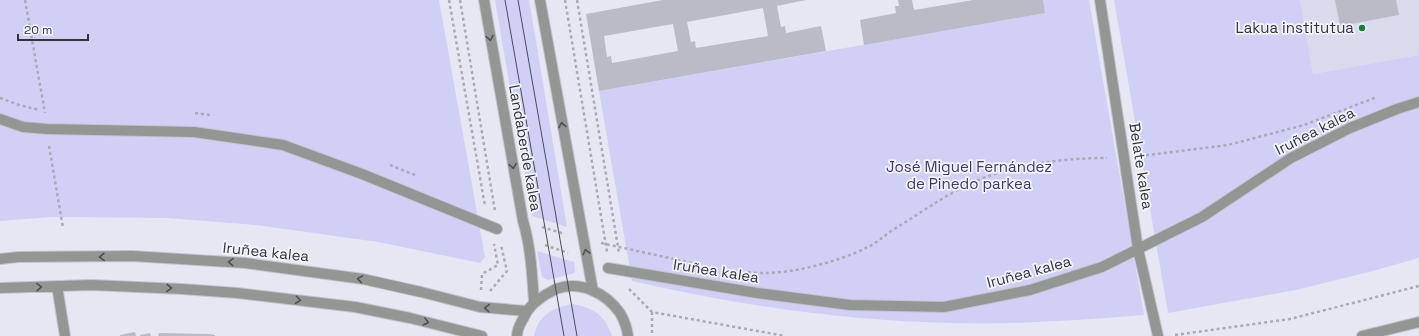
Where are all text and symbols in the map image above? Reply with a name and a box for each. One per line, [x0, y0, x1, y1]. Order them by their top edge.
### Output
scale bar [18, 16, 88, 42]
place label: Lakua institutua [1235, 18, 1354, 37]
text: 20 m [24, 22, 52, 38]
marker: Lakua institutua [1357, 23, 1367, 33]
one-way arrow [486, 35, 494, 42]
street label: Landaberde kalea [505, 83, 546, 213]
street label: Iruñea kalea [1272, 102, 1358, 159]
one-way arrow [559, 121, 567, 128]
street label: Belate kalea [1125, 121, 1158, 211]
park label: José Miguel Fernández de Pinedo parkea [886, 157, 1052, 193]
one-way arrow [508, 163, 517, 169]
street label: Iruñea kalea [222, 238, 311, 266]
one-way arrow [583, 249, 591, 256]
street label: Iruñea kalea [985, 251, 1074, 292]
one-way arrow [99, 253, 105, 261]
street label: Iruñea kalea [672, 254, 761, 287]
one-way arrow [228, 258, 234, 266]
one-way arrow [357, 275, 363, 284]
one-way arrow [36, 282, 42, 291]
one-way arrow [166, 284, 172, 292]
one-way arrow [295, 295, 301, 304]
one-way arrow [484, 303, 490, 312]
one-way arrow [423, 317, 430, 325]

